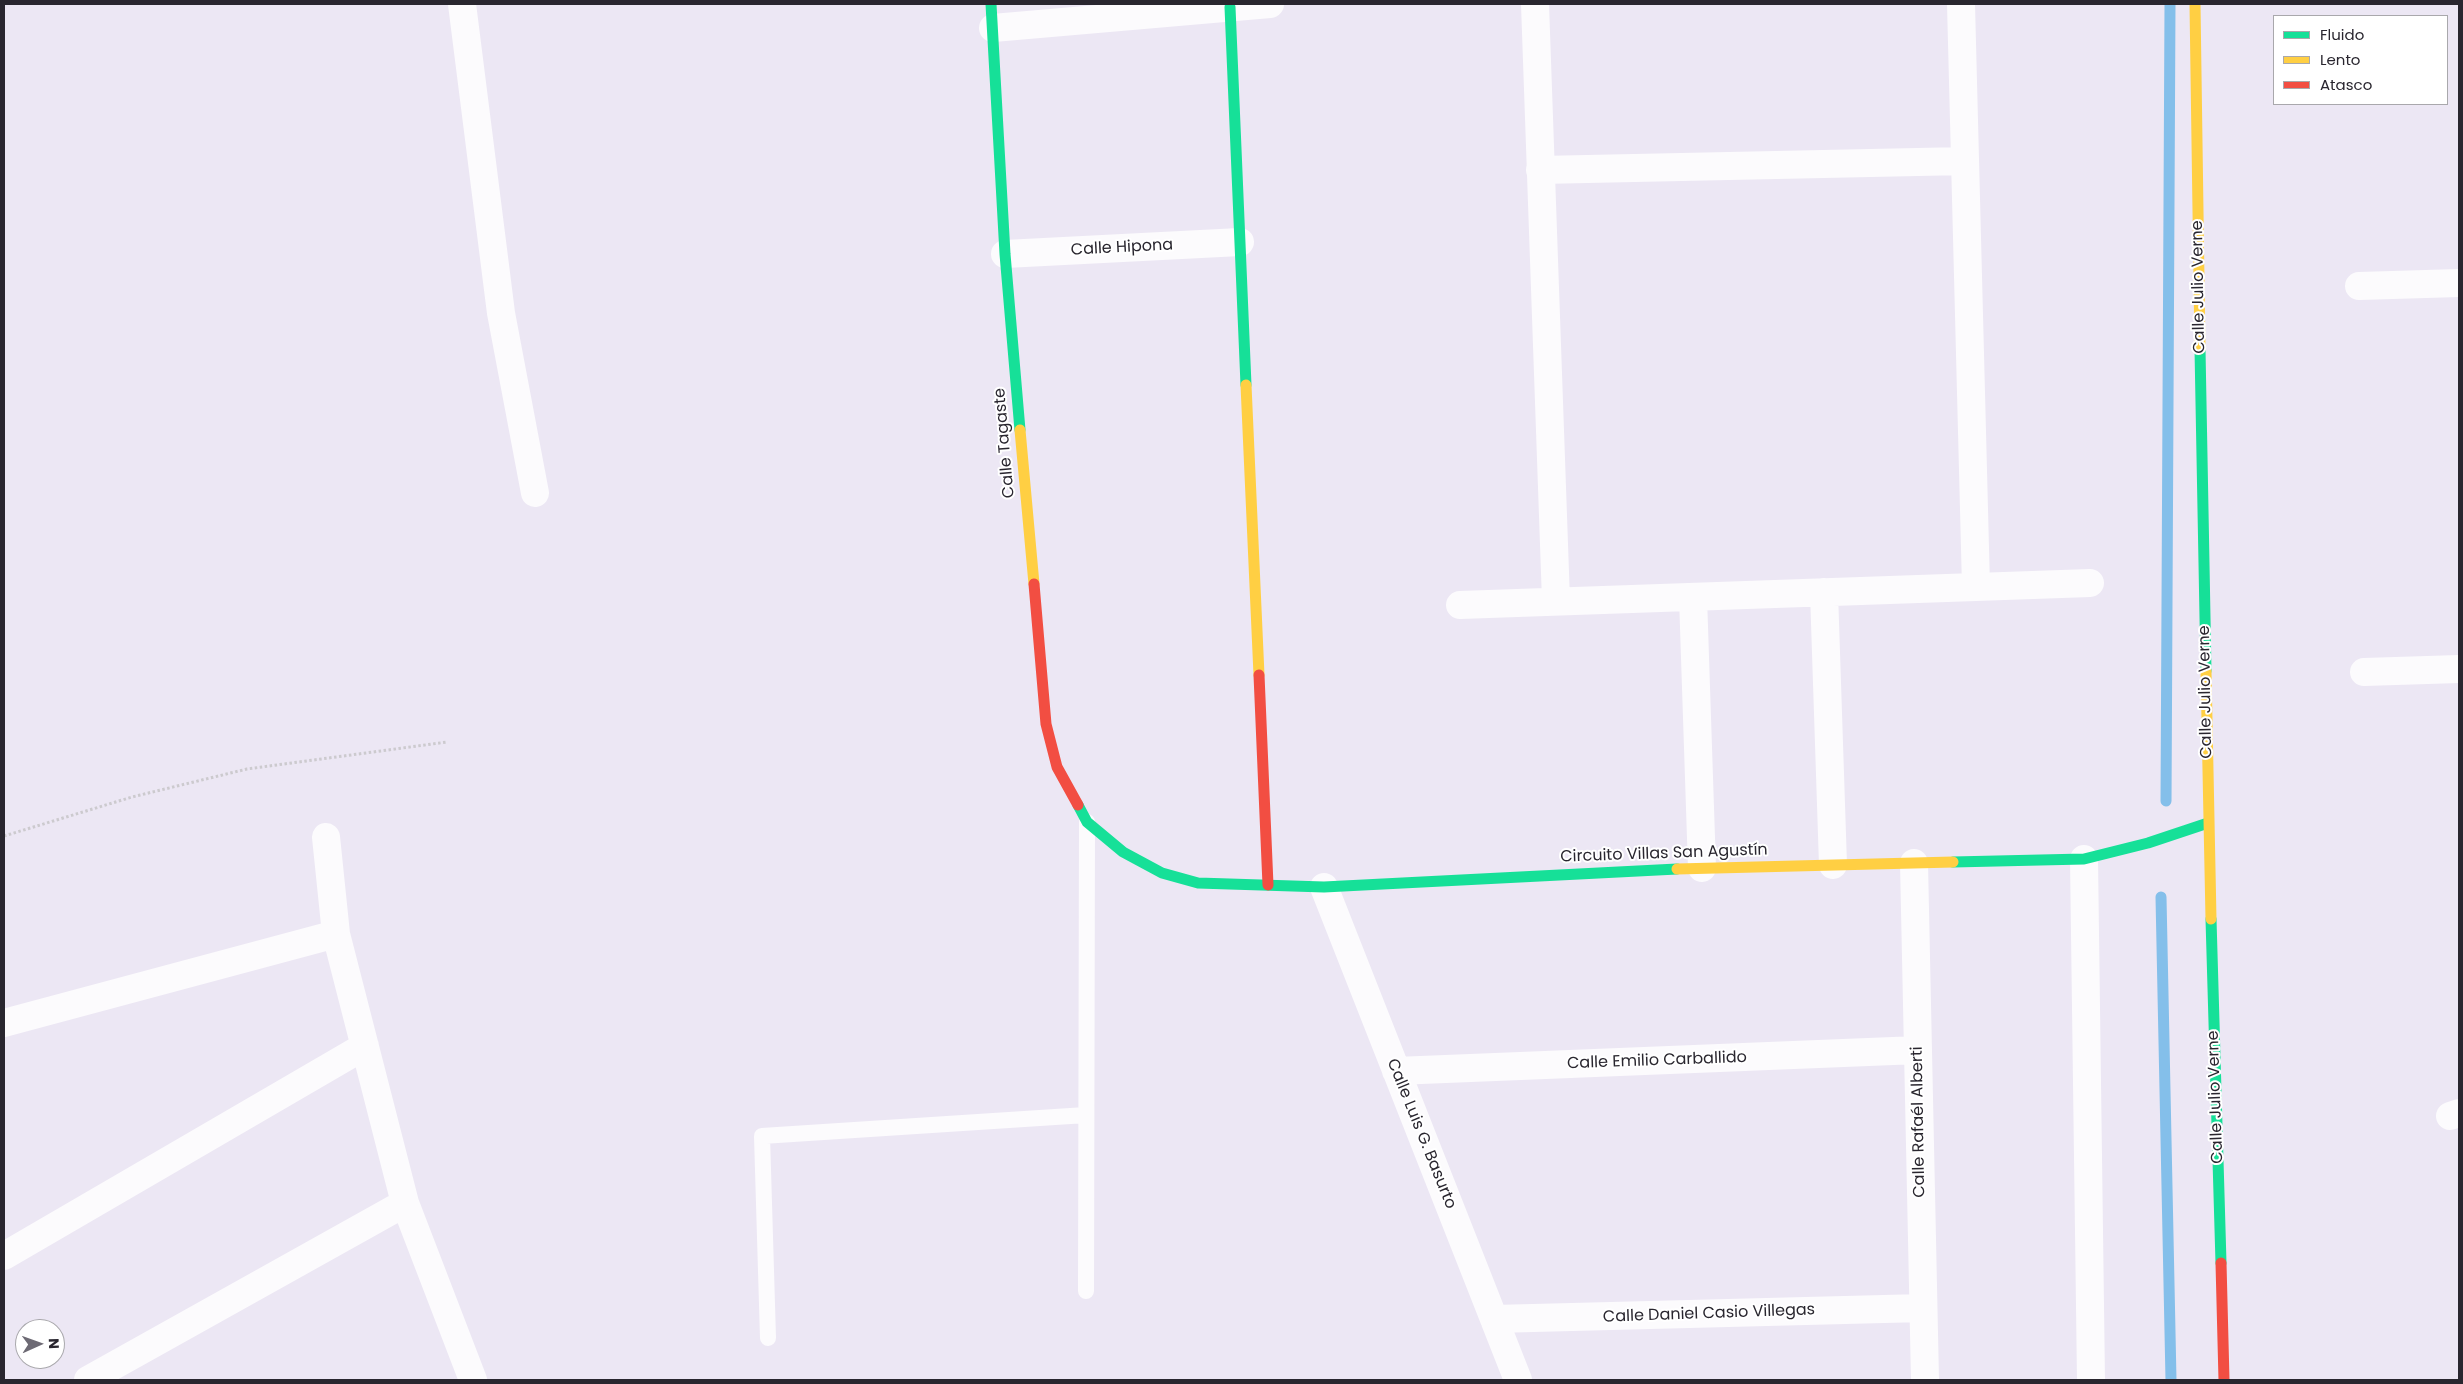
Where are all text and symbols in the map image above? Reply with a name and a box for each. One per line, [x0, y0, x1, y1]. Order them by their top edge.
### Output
legend [2273, 15, 2448, 105]
text: Fluido [2320, 24, 2364, 45]
text: Lento [2320, 49, 2360, 70]
text: Atasco [2320, 74, 2372, 95]
street label: Calle Julio Verne [2188, 220, 2210, 354]
street label: Calle Hipona [1070, 236, 1174, 260]
street label: Calle Tagaste [991, 387, 1019, 499]
street label: Calle Julio Verne [2195, 625, 2217, 759]
street label: Circuito Villas San Agustín [1560, 841, 1768, 867]
street label: Calle Julio Verne [2204, 1030, 2228, 1164]
street label: Calle Rafaél Alberti [1908, 1046, 1930, 1198]
street label: Calle Emilio Carballido [1567, 1048, 1747, 1074]
street label: Calle Luis G. Basurto [1382, 1056, 1460, 1212]
street label: Calle Daniel Casio Villegas [1603, 1301, 1815, 1327]
north arrow [15, 1319, 65, 1369]
text: N [44, 1338, 64, 1349]

